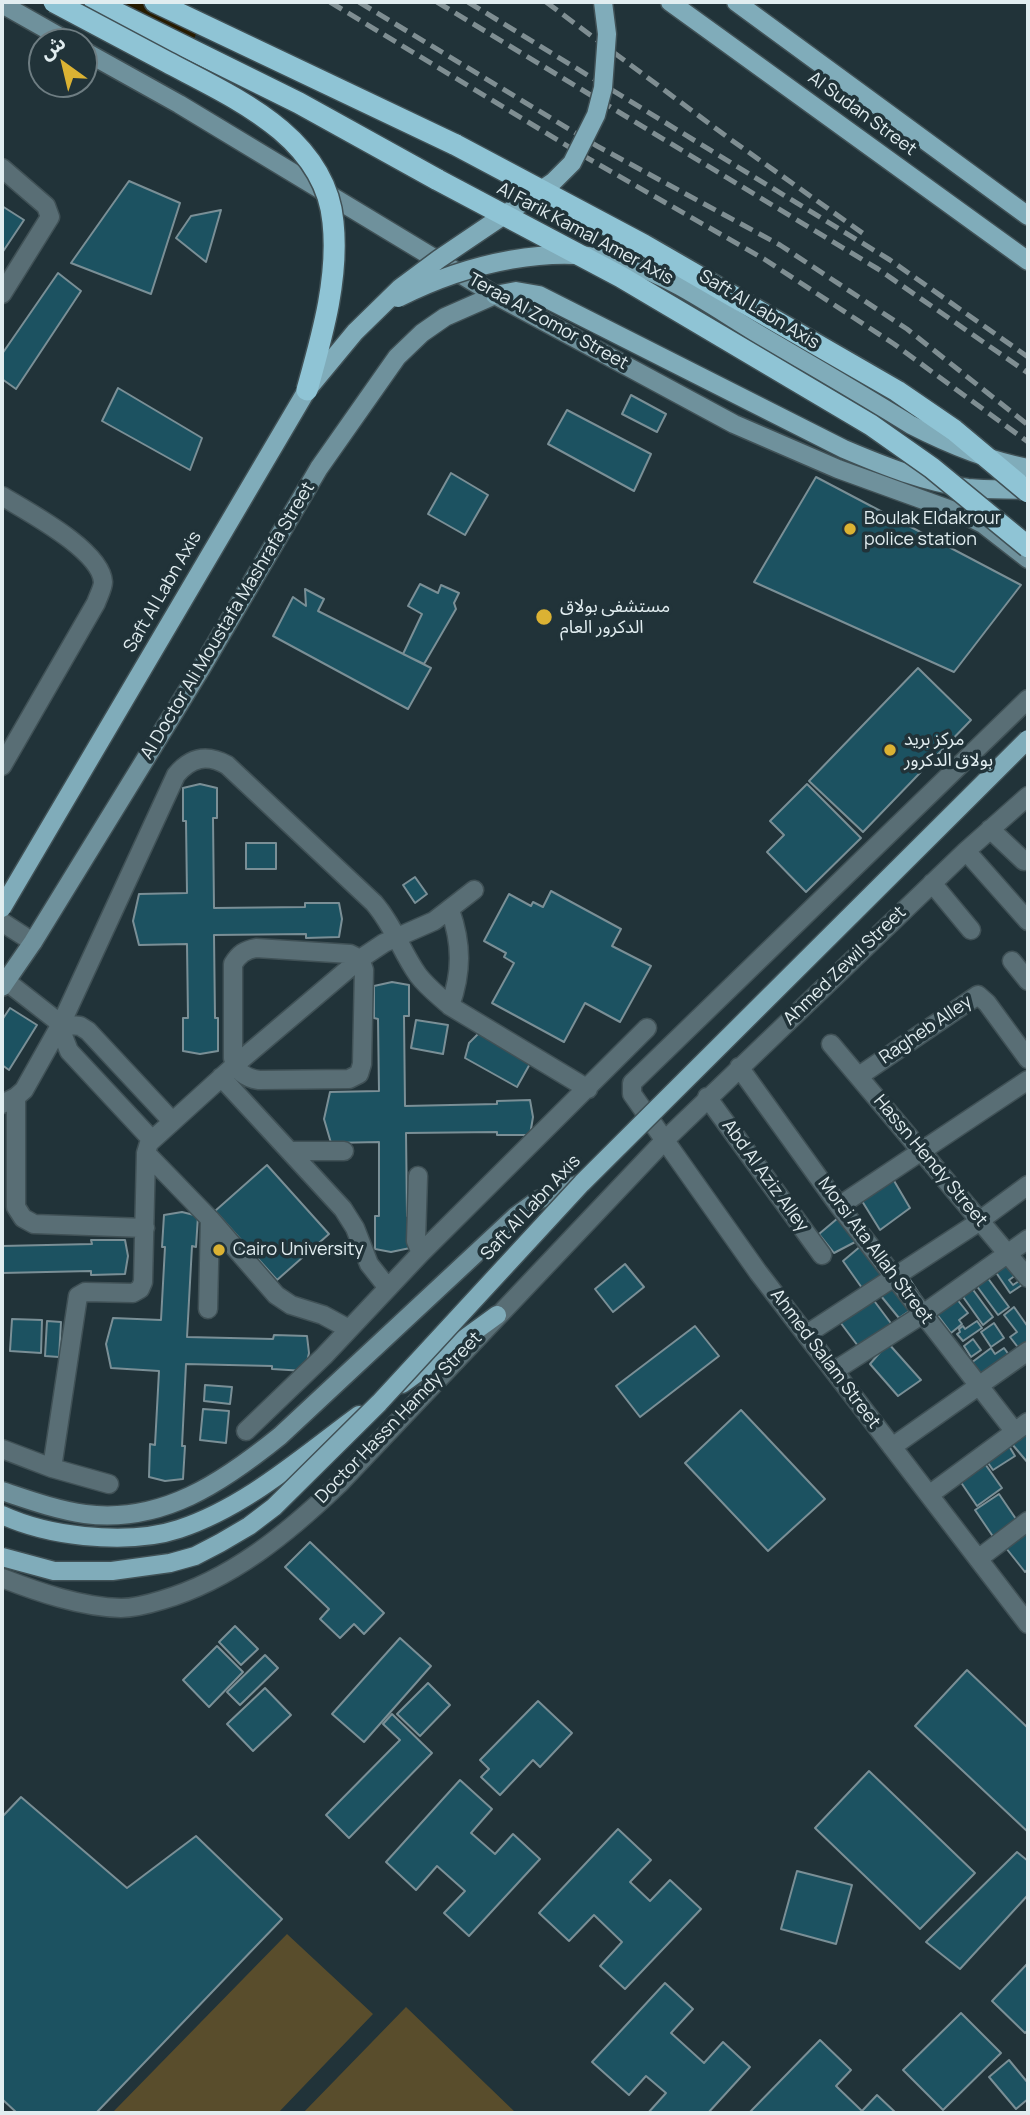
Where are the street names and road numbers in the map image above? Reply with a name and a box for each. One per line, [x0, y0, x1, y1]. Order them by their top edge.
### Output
street label: Al Sudan Street [804, 67, 920, 161]
street label: Al Farik Kamal Amer Axis [493, 178, 677, 290]
street label: Saft Al Labn Axis [695, 266, 823, 354]
street label: Teraa Al Zomor Street [464, 269, 632, 375]
street label: Al Doctor Ali Moustafa Mashrafa Street [136, 478, 320, 764]
street label: Saft Al Labn Axis [120, 528, 206, 656]
street label: Ahmed Zewil Street [779, 902, 911, 1030]
street label: Ragheb Alley [876, 991, 976, 1069]
street label: Hassn Hendy Street [869, 1091, 991, 1231]
street label: Abd Al Aziz Alley [717, 1116, 813, 1236]
street label: Saft Al Labn Axis [477, 1151, 585, 1265]
street label: Morsi Ata Allah Street [813, 1173, 937, 1329]
street label: Ahmed Salam Street [765, 1285, 885, 1433]
street label: Doctor Hassn Hamdy Street [311, 1328, 487, 1508]

